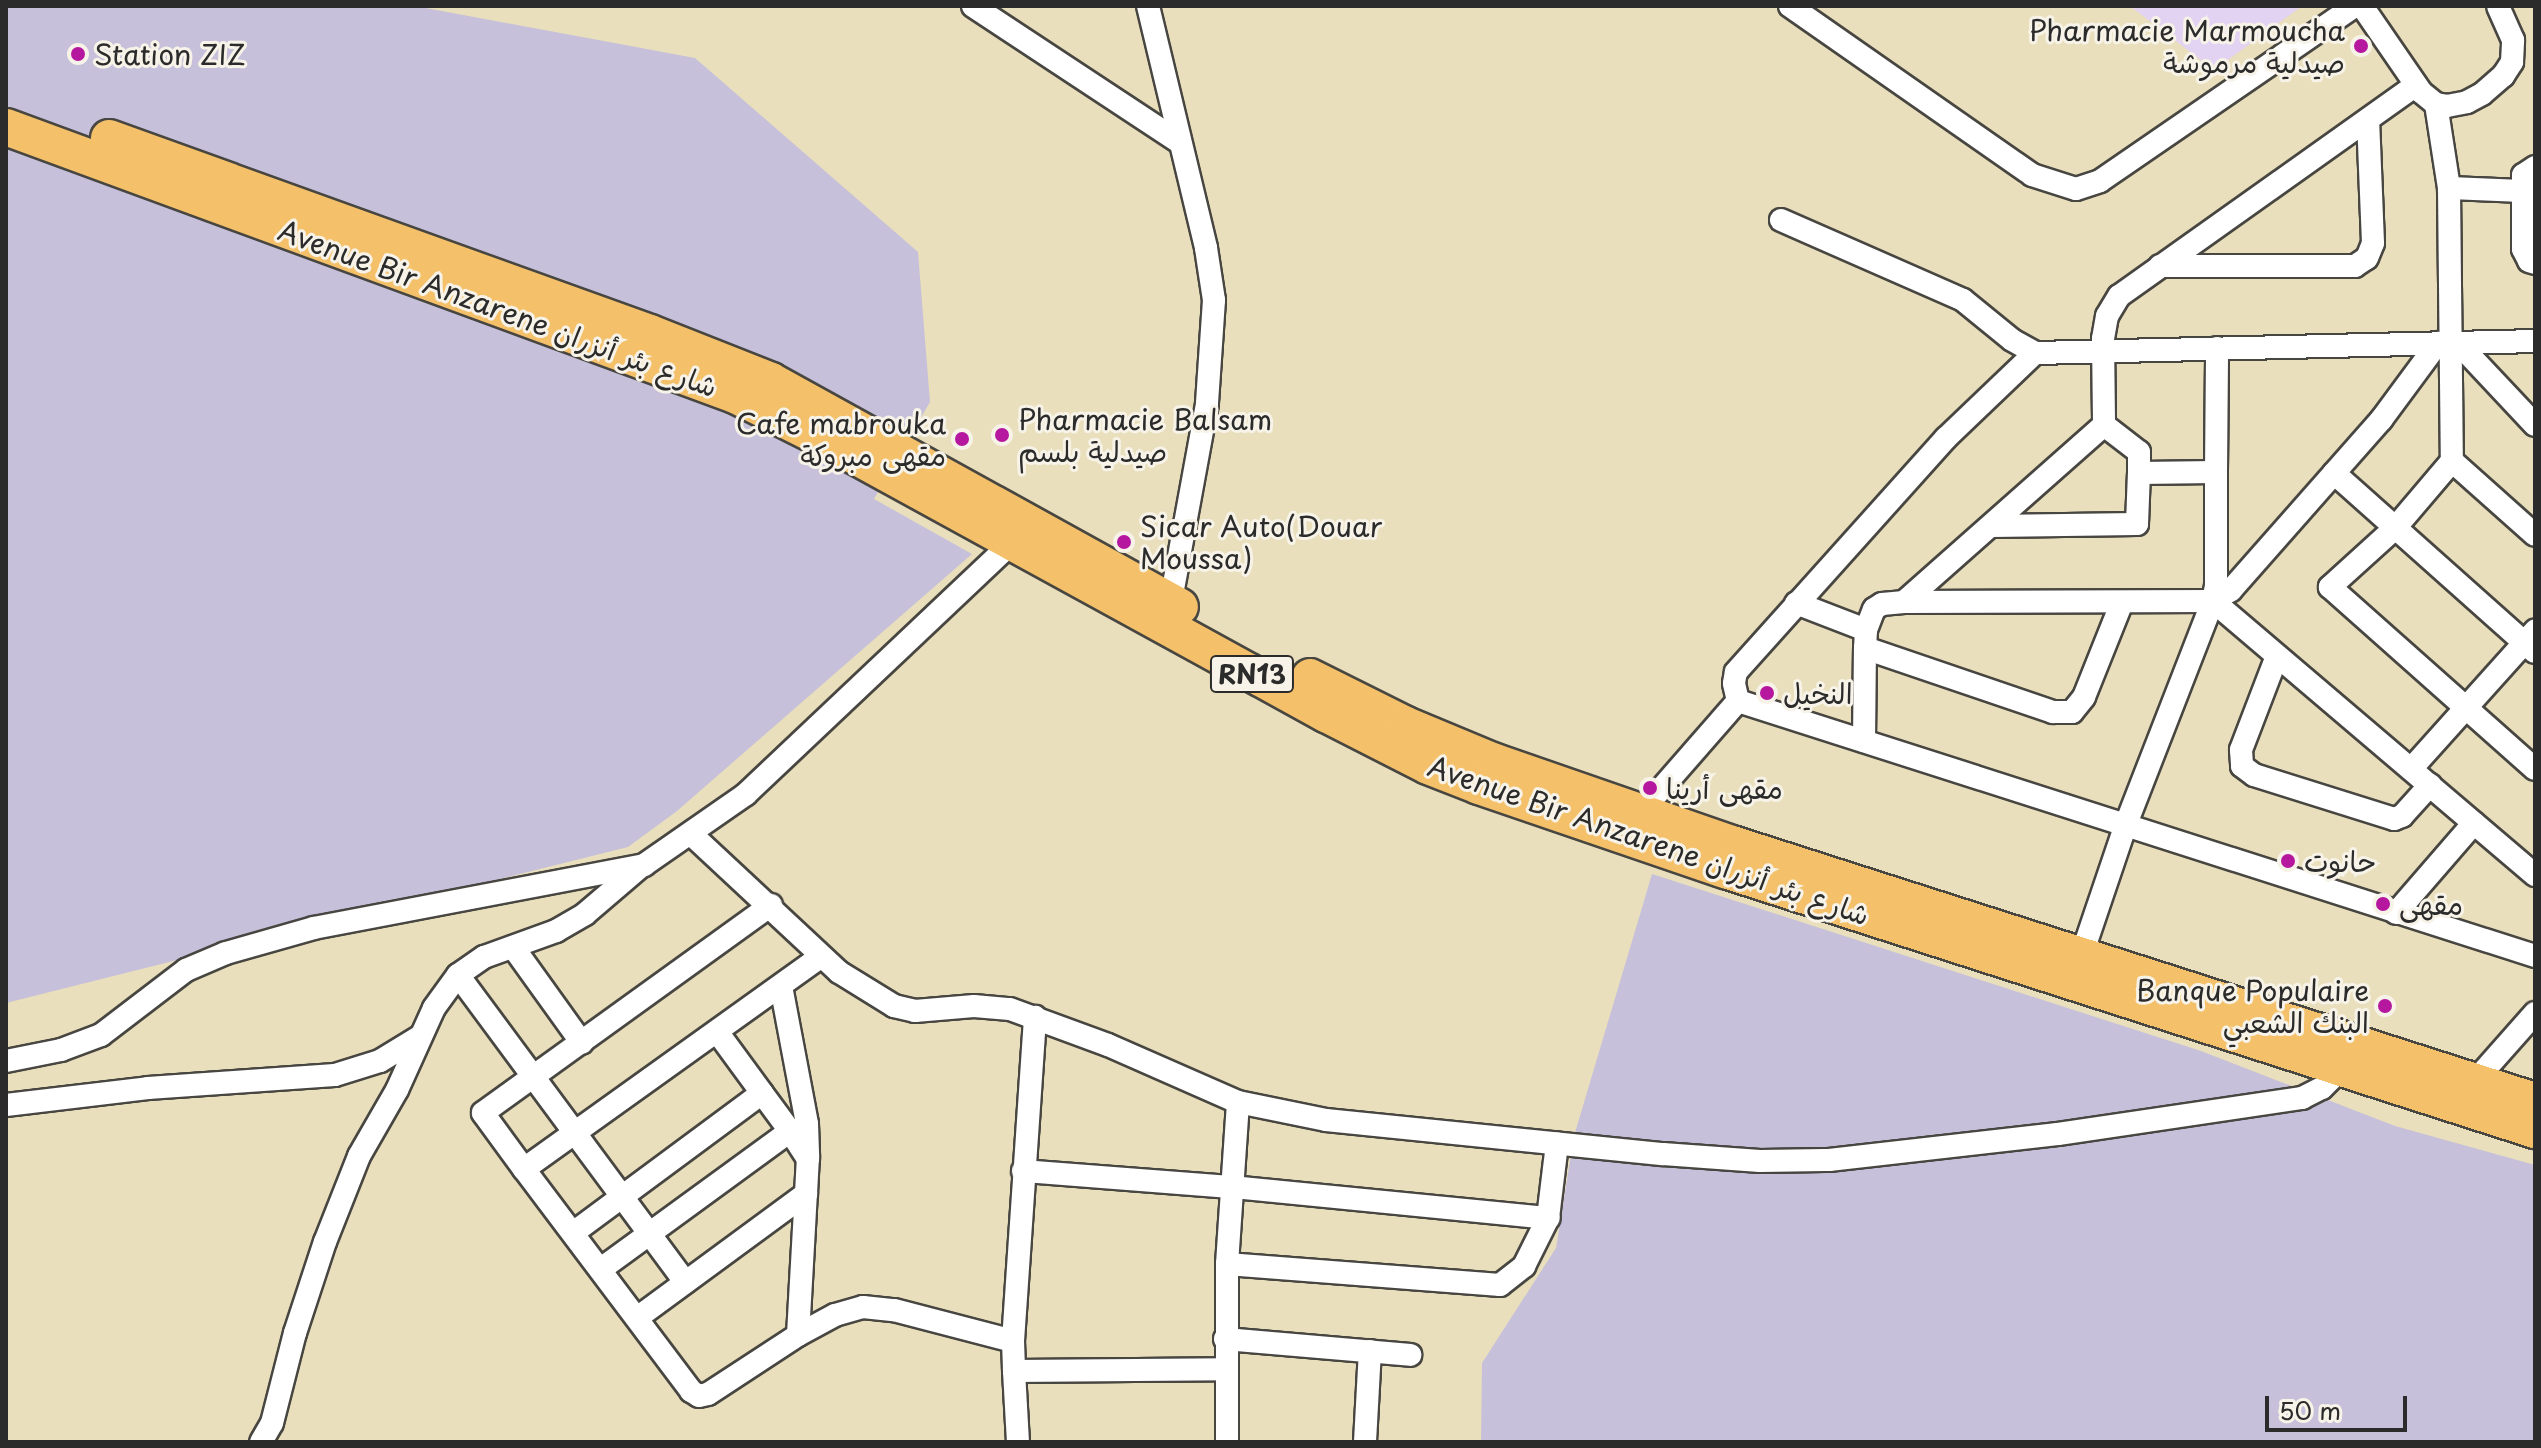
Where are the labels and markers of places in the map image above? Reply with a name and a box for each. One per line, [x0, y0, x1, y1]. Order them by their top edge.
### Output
place label: Pharmacie Marmoucha صيدلية مرموشة [2027, 13, 2345, 79]
place label: Station ZIZ [94, 37, 245, 71]
marker: Pharmacie Marmoucha صيدلية مرموشة [2352, 37, 2370, 55]
marker: Station ZIZ [69, 45, 87, 63]
place label: Pharmacie Balsam صيدلية بلسم [1018, 402, 1274, 468]
place label: Cafe mabrouka مقهى مبروكة [737, 406, 946, 472]
marker: Pharmacie Balsam صيدلية بلسم [993, 426, 1011, 444]
marker: Cafe mabrouka مقهى مبروكة [953, 430, 971, 448]
place label: Sicar Auto(Douar Moussa) [1140, 509, 1381, 575]
marker: Sicar Auto(Douar Moussa) [1115, 533, 1133, 551]
place label: النخيل [1783, 676, 1853, 710]
marker: النخيل [1758, 684, 1776, 702]
place label: مقهى أرينا [1666, 771, 1783, 805]
marker: مقهى أرينا [1641, 779, 1659, 797]
place label: حانوت [2304, 844, 2375, 878]
marker: حانوت [2279, 852, 2297, 870]
place label: مقهى [2399, 887, 2463, 921]
marker: مقهى [2374, 895, 2392, 913]
place label: Banque Populaire البنك الشعبي [2135, 973, 2369, 1039]
marker: Banque Populaire البنك الشعبي [2376, 997, 2394, 1015]

